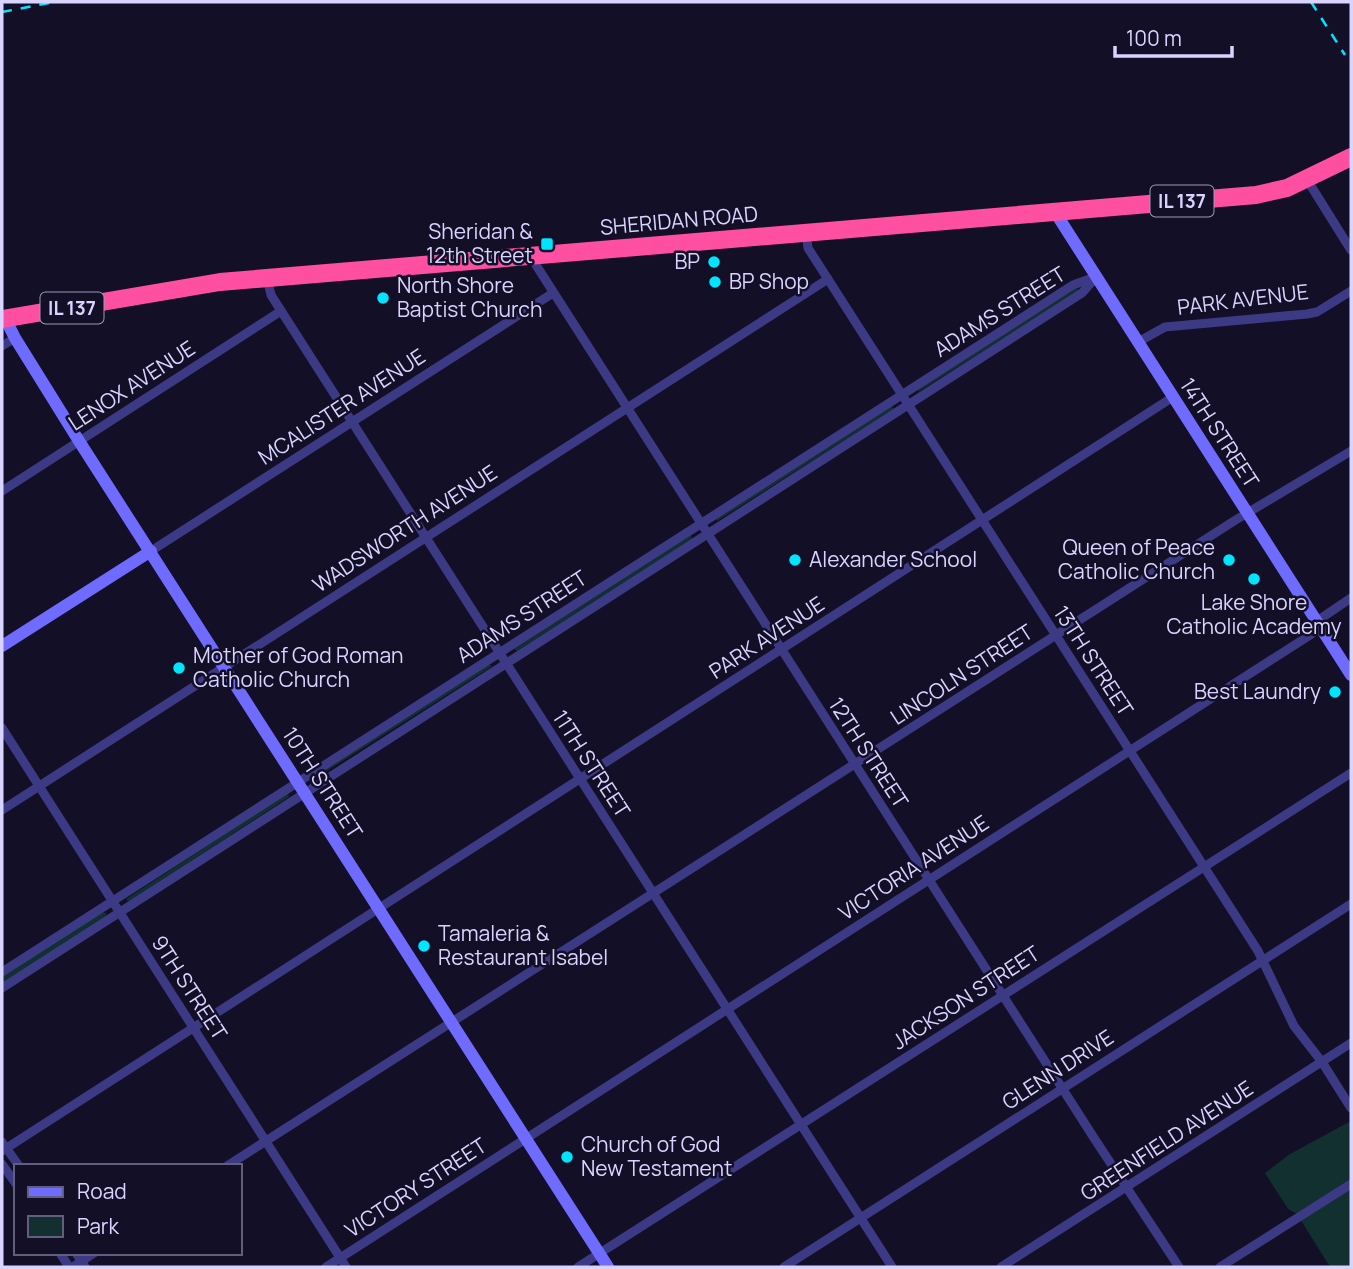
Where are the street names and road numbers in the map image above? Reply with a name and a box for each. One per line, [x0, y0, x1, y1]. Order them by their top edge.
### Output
road number: IL 137 [1150, 186, 1214, 216]
street label: SHERIDAN ROAD [599, 199, 759, 241]
street label: ADAMS STREET [928, 259, 1071, 363]
street label: PARK AVENUE [1176, 277, 1310, 321]
road number: IL 137 [41, 292, 104, 324]
street label: LENOX AVENUE [63, 334, 200, 437]
street label: MCALISTER AVENUE [253, 342, 430, 471]
street label: 14TH STREET [1174, 372, 1266, 493]
street label: WADSWORTH AVENUE [307, 458, 502, 598]
street label: ADAMS STREET [451, 563, 592, 669]
street label: PARK AVENUE [703, 589, 829, 685]
street label: 13TH STREET [1048, 600, 1140, 721]
street label: LINCOLN STREET [885, 617, 1039, 731]
street label: 12TH STREET [823, 692, 915, 813]
street label: 11TH STREET [547, 704, 637, 823]
street label: 10TH STREET [276, 721, 369, 844]
street label: VICTORIA AVENUE [833, 808, 994, 926]
street label: 9TH STREET [146, 930, 234, 1046]
street label: JACKSON STREET [886, 939, 1045, 1055]
street label: GLENN DRIVE [996, 1023, 1118, 1116]
street label: GREENFIELD AVENUE [1075, 1074, 1258, 1206]
street label: VICTORY STREET [339, 1131, 492, 1243]

